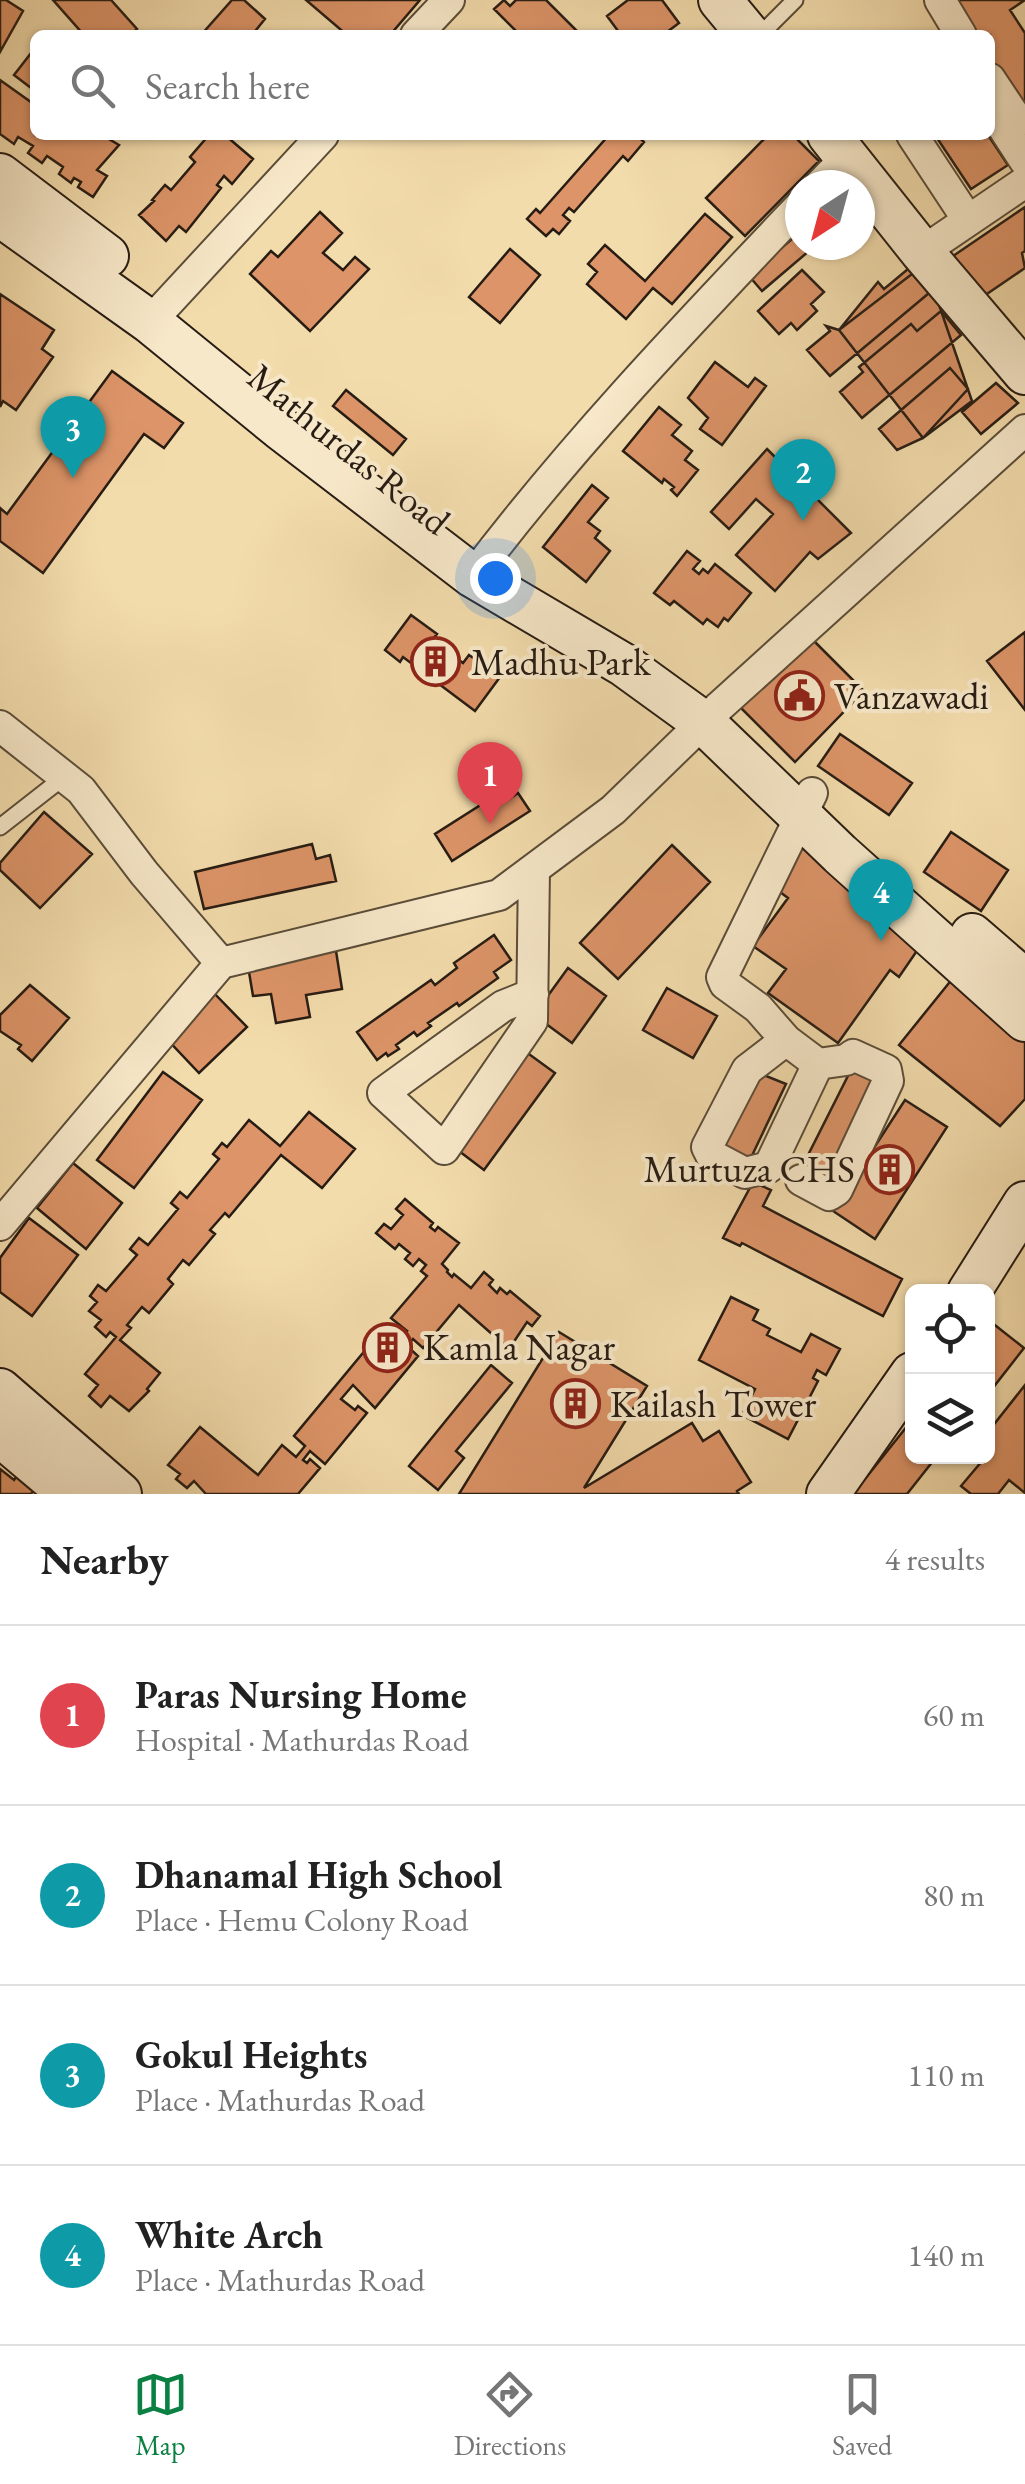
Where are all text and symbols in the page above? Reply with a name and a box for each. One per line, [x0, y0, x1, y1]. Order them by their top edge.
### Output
search box [30, 30, 995, 140]
icon: search [65, 58, 120, 113]
text: Search here [145, 61, 310, 110]
north arrow [785, 170, 875, 260]
street label: Mathurdas Road [238, 352, 461, 546]
pin: 3 [40, 396, 106, 478]
pin: 2 [770, 438, 836, 521]
your location [470, 553, 521, 604]
building icon: Madhu Park [410, 636, 462, 688]
place label: Madhu Park [471, 637, 652, 686]
public building icon: Vanzawadi [773, 670, 825, 722]
place label: Vanzawadi [834, 671, 989, 720]
pin: 1 [458, 742, 522, 824]
pin: 4 [848, 858, 914, 941]
building icon: Murtuza CHS [864, 1143, 916, 1195]
place label: Murtuza CHS [644, 1144, 855, 1193]
map controls [905, 1284, 995, 1464]
button: locate [905, 1284, 995, 1374]
building icon: Kamla Nagar [362, 1321, 414, 1373]
place label: Kamla Nagar [423, 1322, 615, 1371]
button: layers [905, 1374, 995, 1464]
building icon: Kailash Tower [549, 1378, 601, 1430]
place label: Kailash Tower [610, 1379, 817, 1428]
text: Nearby [40, 1532, 169, 1587]
text: 4 results [885, 1538, 985, 1580]
text: Paras Nursing Home [135, 1670, 467, 1719]
text: 1 [64, 1694, 81, 1736]
text: 60 m [923, 1694, 985, 1736]
text: Hospital · Mathurdas Road [135, 1719, 469, 1761]
text: Dhanamal High School [135, 1850, 502, 1899]
text: 2 [64, 1874, 81, 1916]
text: 80 m [923, 1874, 985, 1916]
text: Place · Hemu Colony Road [135, 1899, 468, 1941]
text: Gokul Heights [135, 2030, 367, 2079]
text: 3 [64, 2054, 81, 2096]
text: 110 m [908, 2054, 985, 2096]
text: Place · Mathurdas Road [135, 2079, 425, 2121]
text: White Arch [135, 2210, 323, 2259]
text: 4 [64, 2234, 81, 2276]
text: 140 m [908, 2234, 985, 2276]
text: Place · Mathurdas Road [135, 2259, 425, 2301]
tab: Map [133, 2367, 188, 2463]
tab: Directions [454, 2367, 566, 2463]
tab: Saved [832, 2367, 892, 2463]

